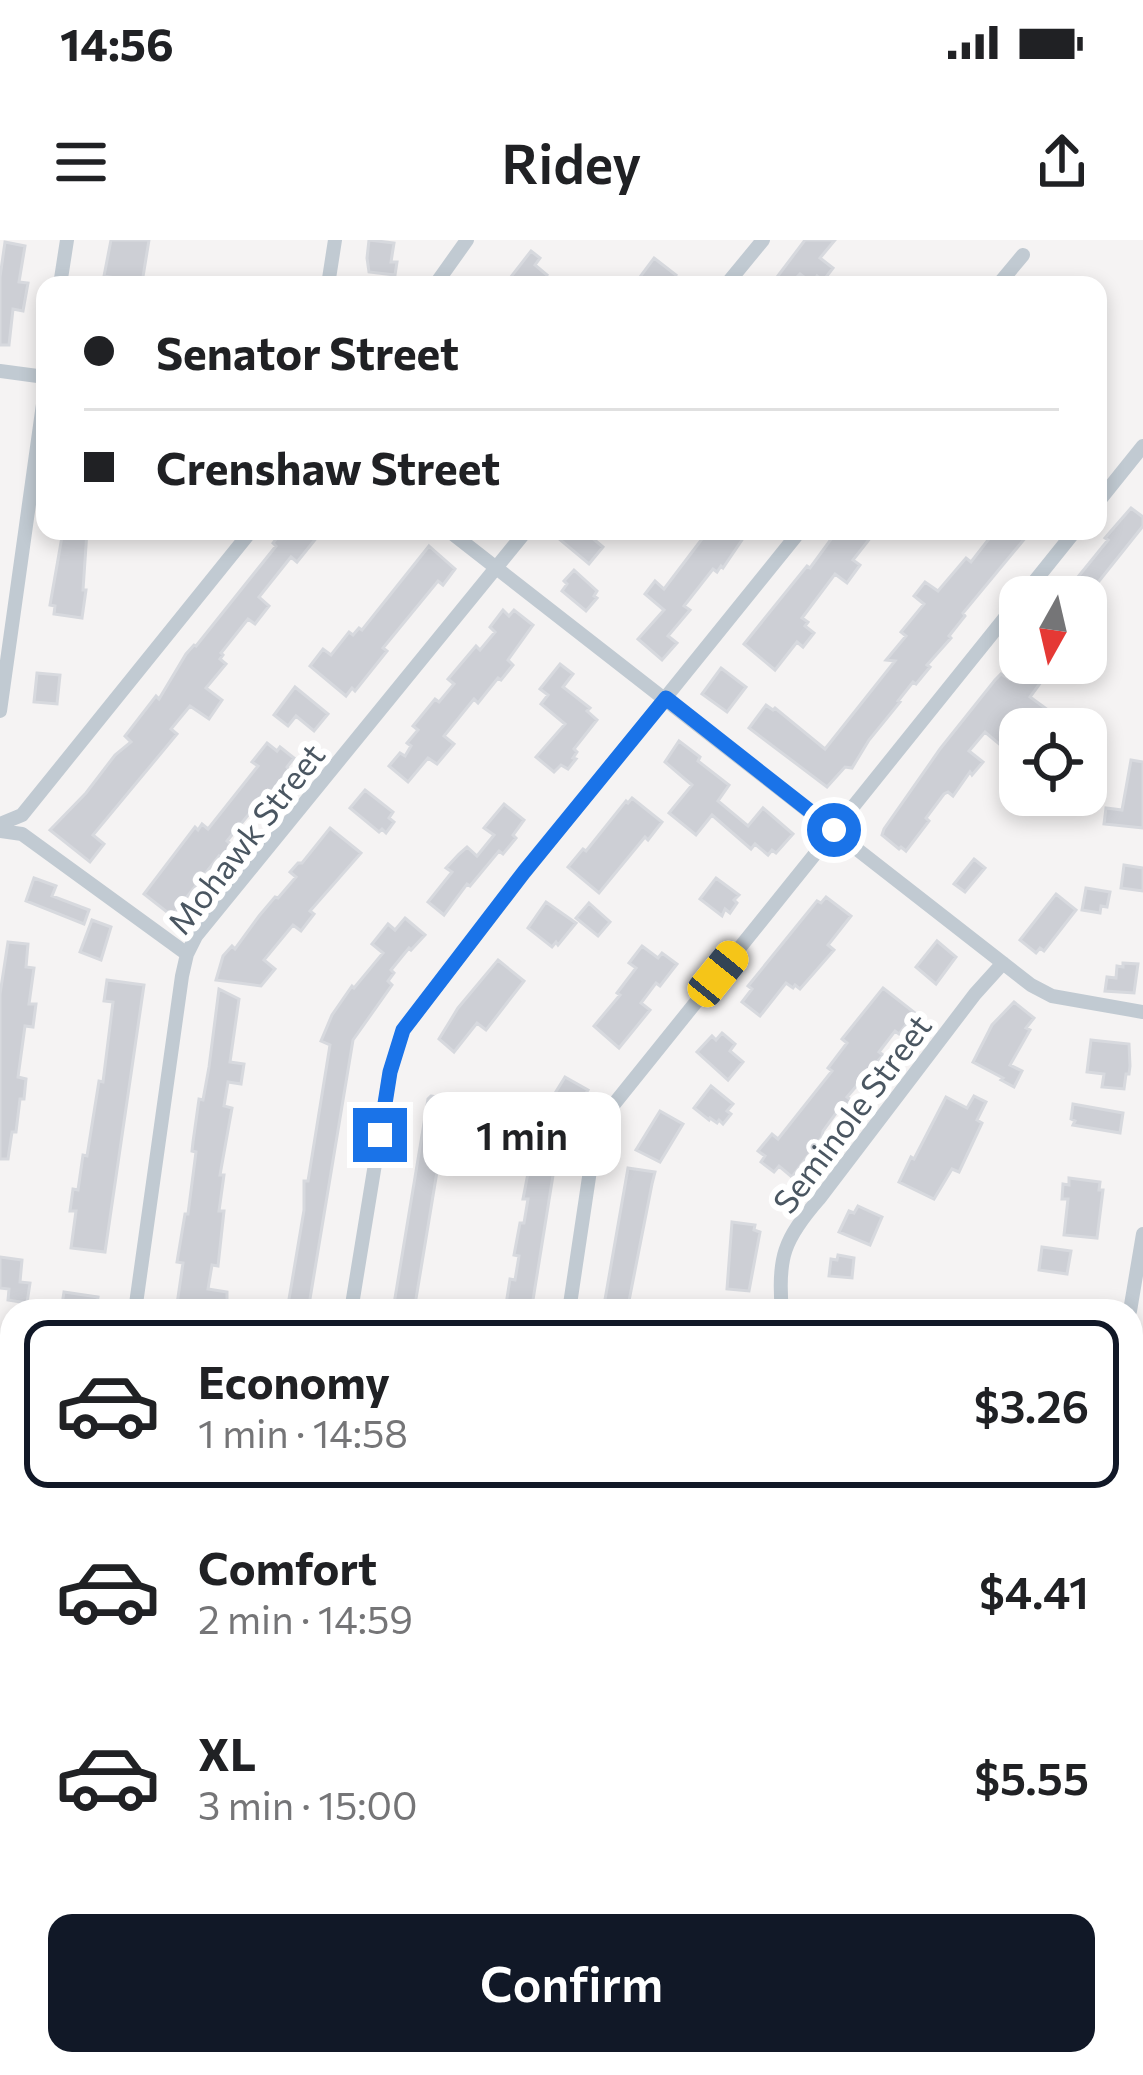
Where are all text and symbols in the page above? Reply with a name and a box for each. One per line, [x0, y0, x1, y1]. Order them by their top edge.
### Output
text: 14:56 [60, 15, 174, 70]
icon: menu [48, 129, 114, 195]
text: Ridey [502, 129, 641, 195]
icon: share [1029, 129, 1095, 195]
text: Senator Street [156, 324, 459, 379]
text: Crenshaw Street [156, 439, 500, 494]
north arrow [999, 576, 1107, 684]
map controls [999, 576, 1107, 816]
button: locate [999, 708, 1107, 816]
street label: Mohawk Street [158, 734, 332, 942]
route start [807, 803, 861, 857]
car [681, 935, 755, 1013]
street label: Seminole Street [763, 1006, 939, 1220]
callout: 1 min [422, 1093, 620, 1177]
route end [353, 1108, 407, 1162]
text: 1 min [476, 1110, 568, 1158]
icon: car [54, 1350, 162, 1458]
text: Economy [198, 1353, 390, 1408]
text: $3.26 [974, 1377, 1089, 1432]
text: 1 min · 14:58 [198, 1408, 408, 1456]
icon: car [54, 1536, 162, 1644]
text: Comfort [198, 1539, 377, 1594]
text: $4.41 [979, 1563, 1089, 1618]
text: 2 min · 14:59 [198, 1594, 413, 1642]
icon: car [54, 1722, 162, 1830]
text: XL [198, 1725, 256, 1780]
text: $5.55 [974, 1749, 1089, 1804]
text: 3 min · 15:00 [198, 1780, 417, 1828]
button: Confirm [48, 1914, 1095, 2052]

